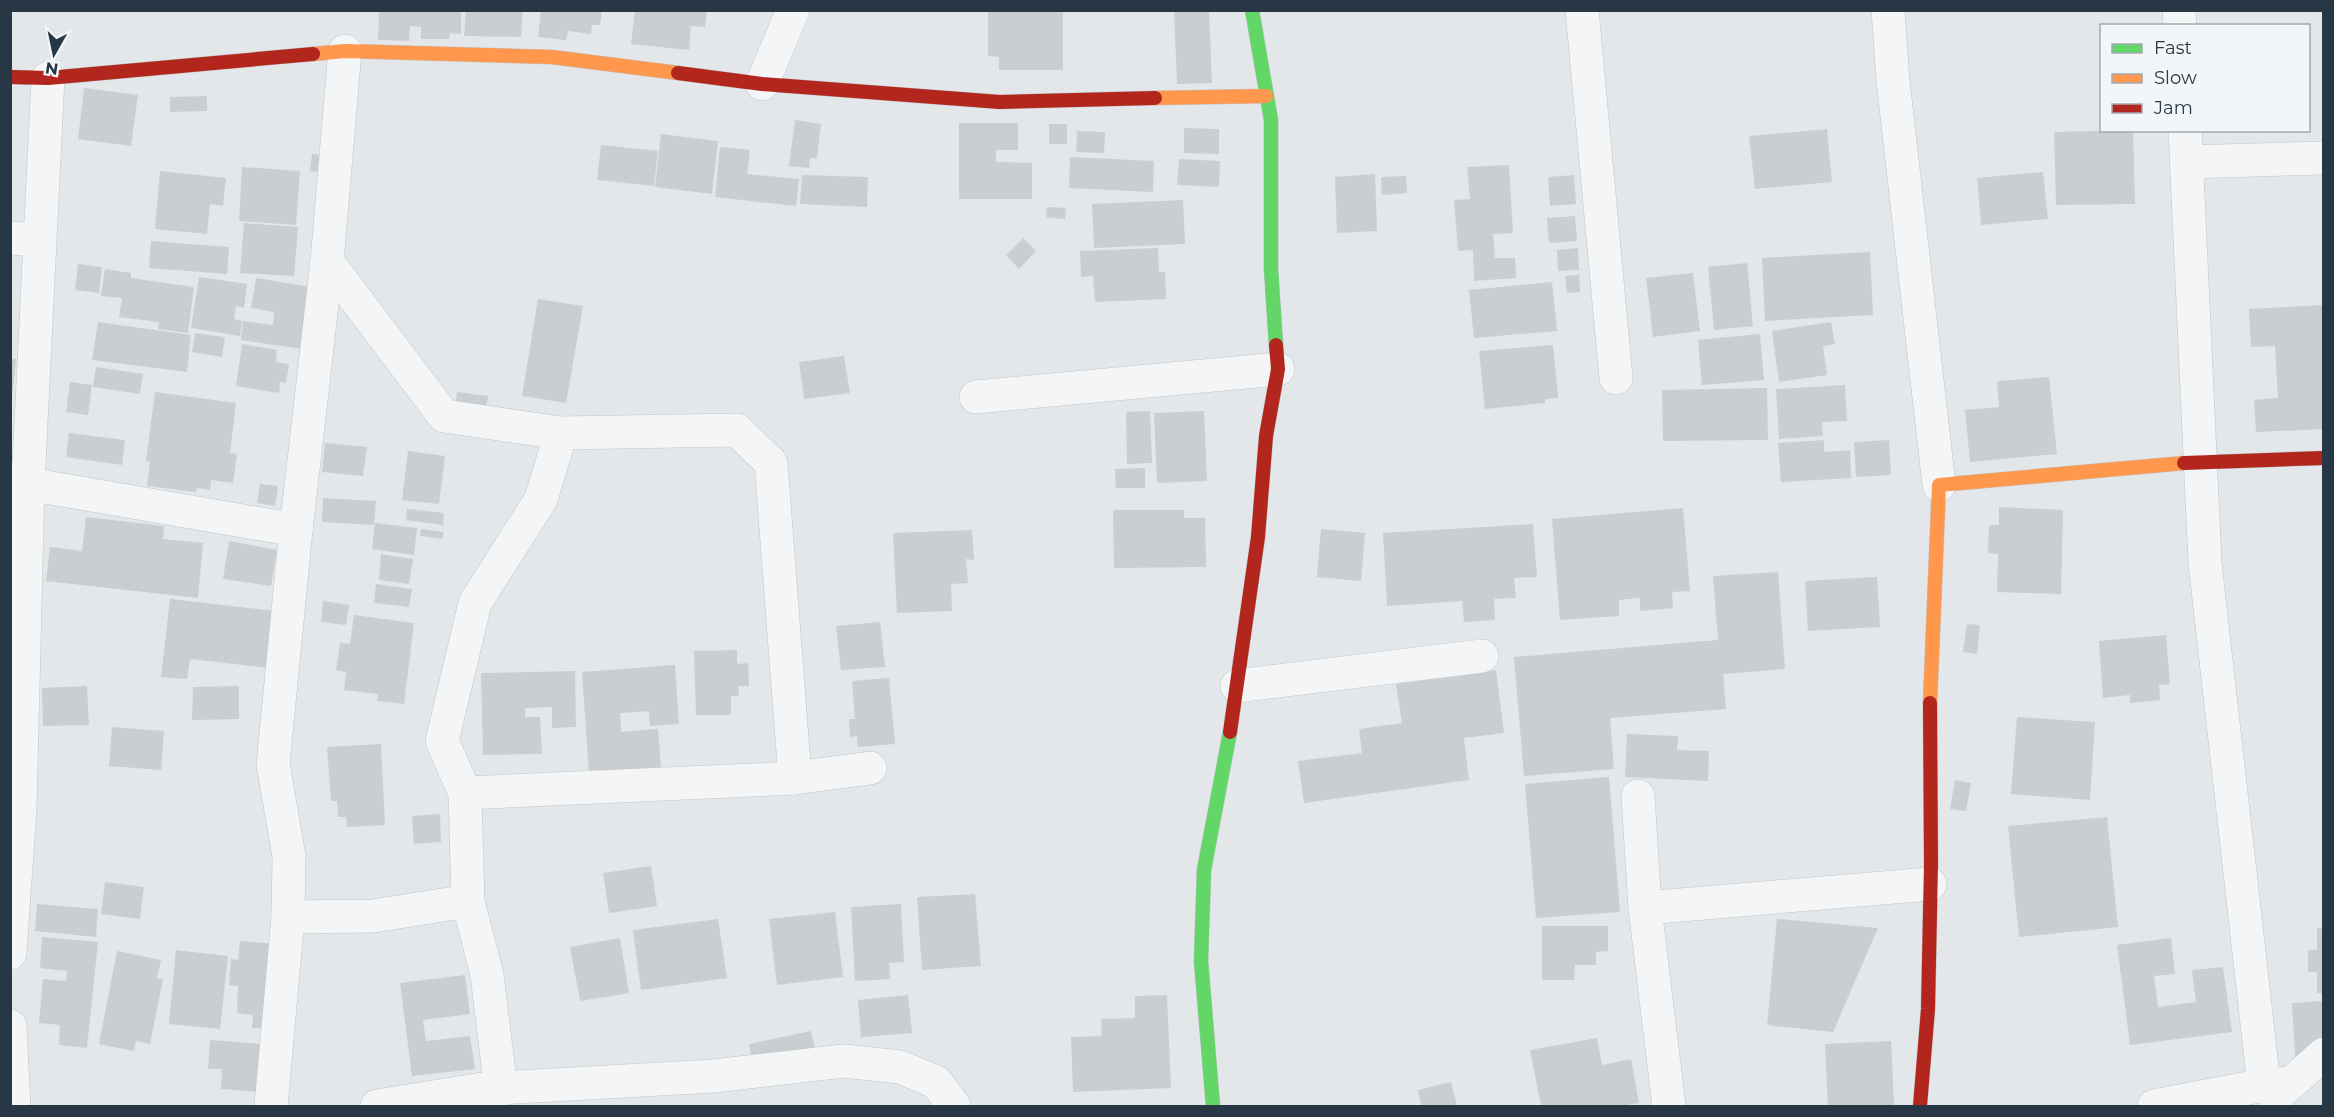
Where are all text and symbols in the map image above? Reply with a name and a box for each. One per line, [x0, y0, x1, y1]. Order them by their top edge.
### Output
north arrow [24, 24, 84, 84]
legend [2100, 24, 2310, 132]
text: Fast [2154, 37, 2192, 59]
text: N [44, 58, 60, 79]
text: Slow [2154, 67, 2197, 89]
text: Jam [2153, 97, 2193, 119]

